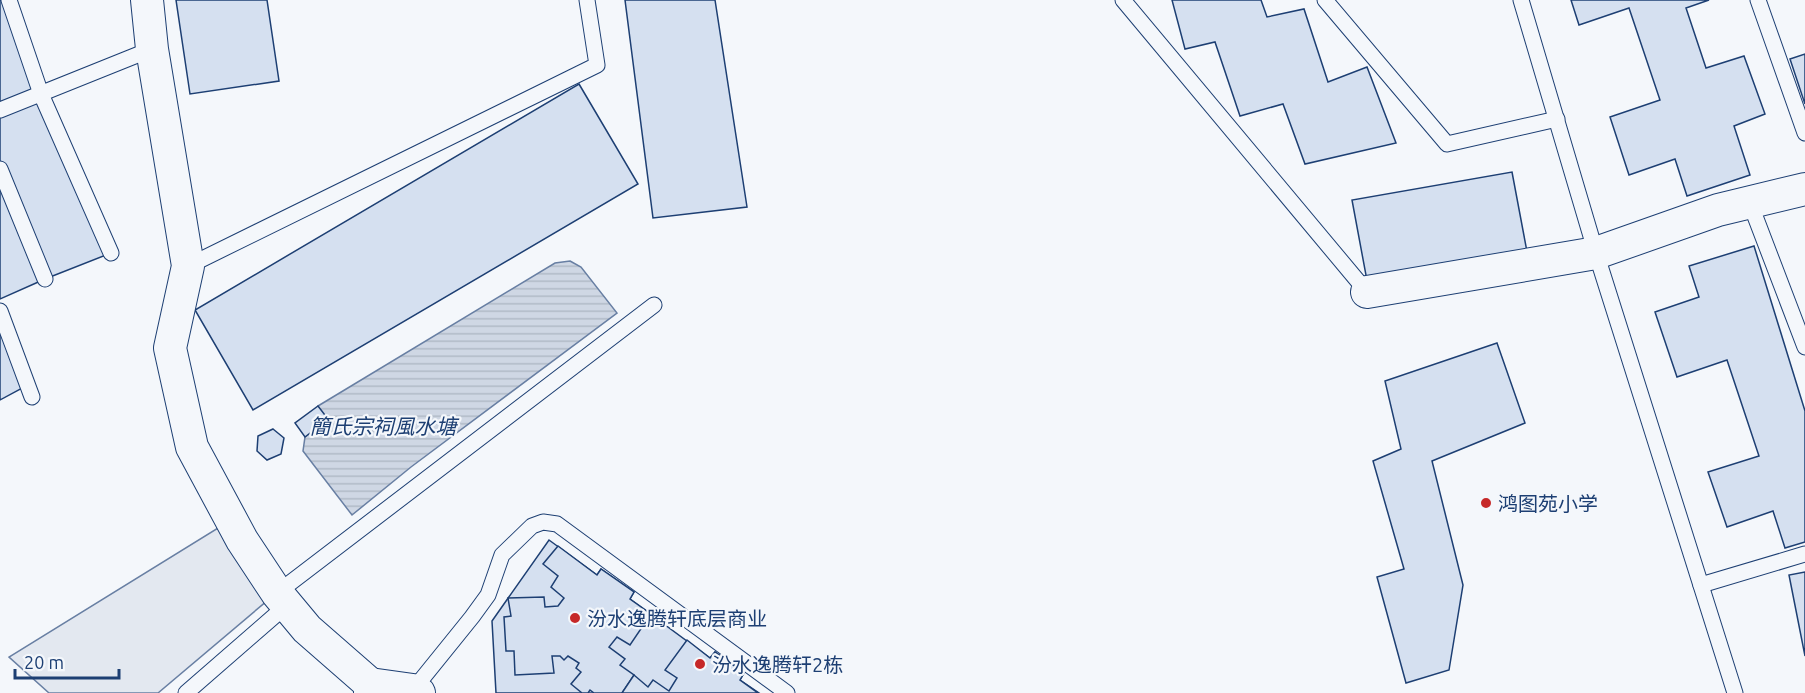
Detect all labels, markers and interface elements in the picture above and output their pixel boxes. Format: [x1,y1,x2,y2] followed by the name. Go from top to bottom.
[310,414,459,438] water label: 簡氏宗祠風水塘
[1498,492,1598,515] place label: 鸿图苑小学
[1479,496,1493,510] marker: 鸿图苑小学
[587,607,767,630] place label: 汾水逸腾轩底层商业
[568,611,582,625] marker: 汾水逸腾轩底层商业
[15,642,118,680] scale bar
[24,652,64,672] text: 20 m
[712,653,843,676] place label: 汾水逸腾轩2栋
[693,657,707,671] marker: 汾水逸腾轩2栋

